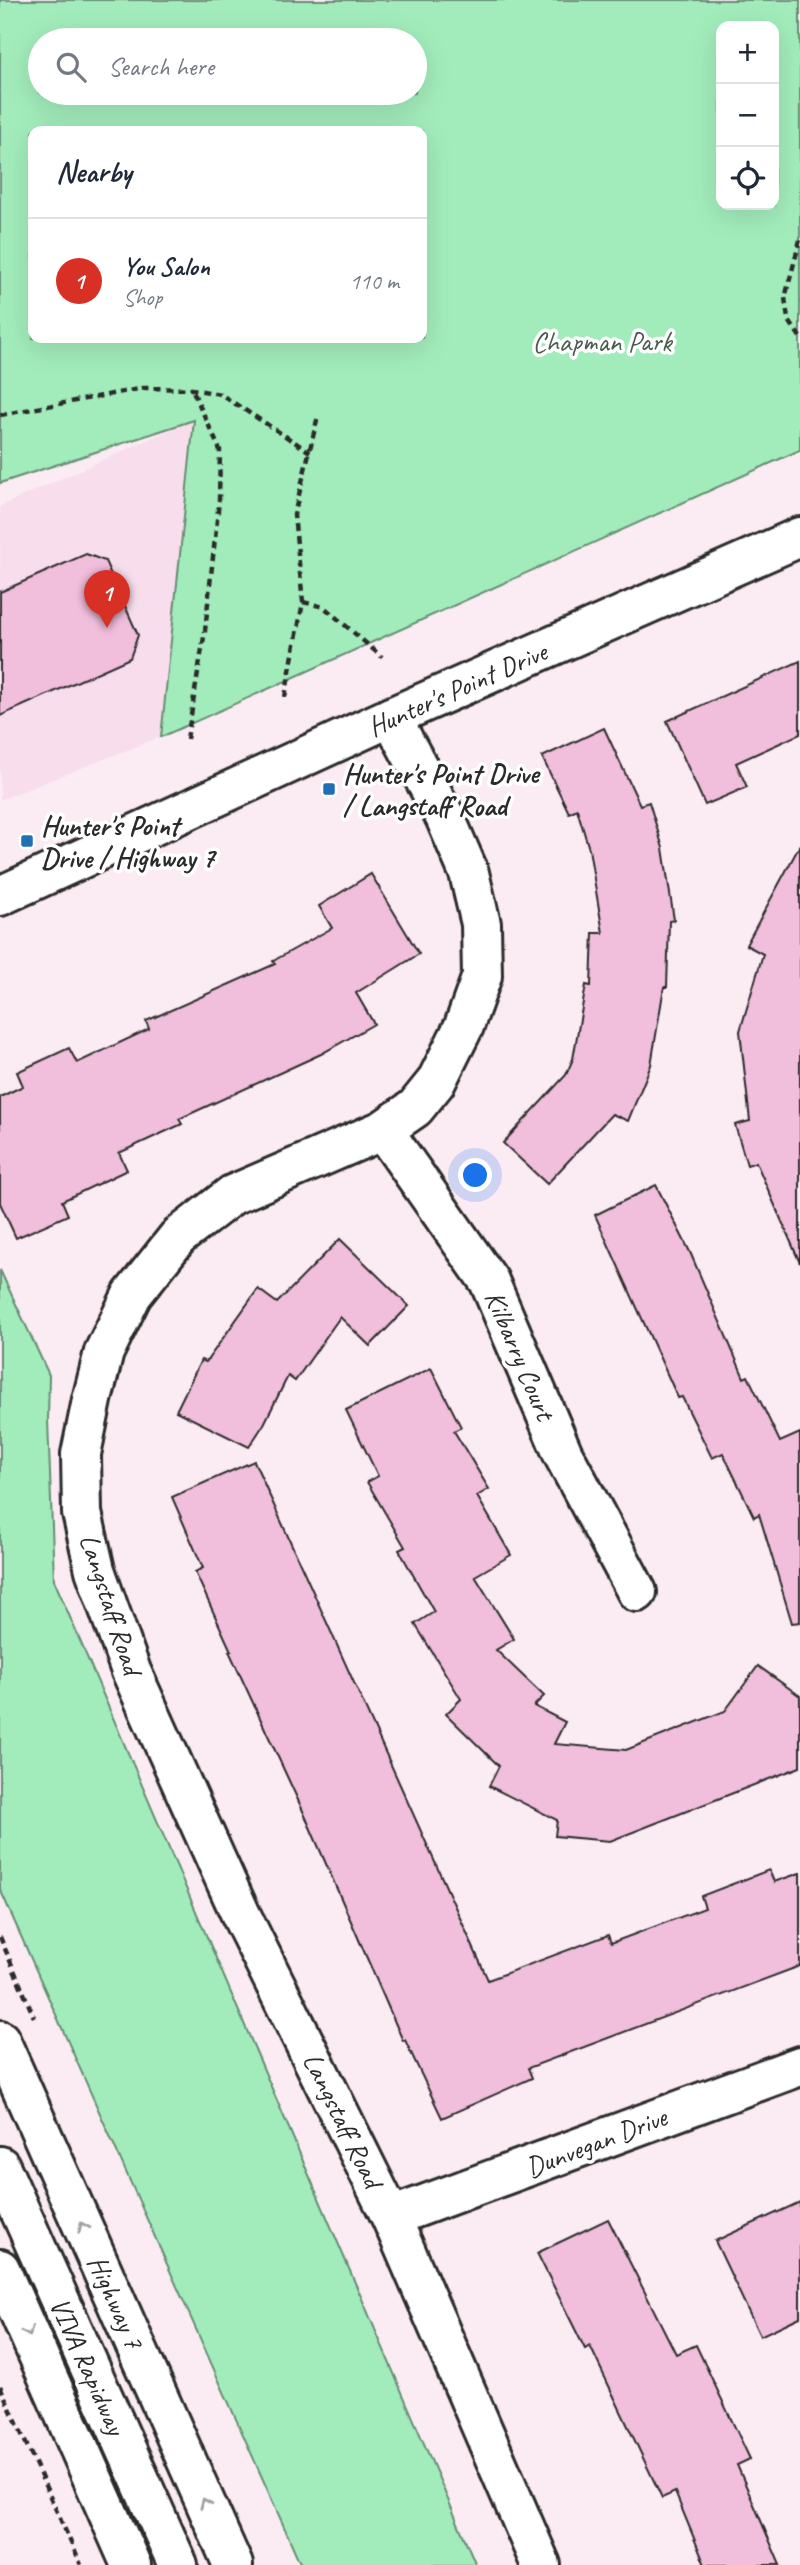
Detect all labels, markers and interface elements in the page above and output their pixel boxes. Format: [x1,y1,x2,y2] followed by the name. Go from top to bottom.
[716,21,779,210] map controls
[716,21,779,84] button: +
[28,28,427,105] search box
[52,48,90,86] icon: search
[108,50,214,83] text: Search here
[716,84,779,147] button: −
[716,147,779,210] button: locate
[56,153,132,191] text: Nearby
[123,250,210,283] text: You Salon
[74,267,84,296] text: 1
[350,267,399,296] text: 110 m
[123,283,162,312] text: Shop
[533,324,673,359] park label: Chapman Park
[84,570,130,628] pin: 1
[362,633,554,744] street label: Hunter's Point Drive
[343,756,541,823] place label: Hunter's Point Drive / Langstaff Road
[321,781,337,797] marker: Hunter's Point Drive / Langstaff Road
[41,808,217,875] place label: Hunter's Point Drive / Highway 7
[19,833,35,849] marker: Hunter's Point Drive / Highway 7
[458,1158,492,1192] your location
[477,1285,564,1427] street label: Kilbarry Court
[72,1529,151,1682] street label: Langstaff Road
[295,2047,392,2197] street label: Langstaff Road
[521,2098,673,2185] street label: Dunvegan Drive
[77,2222,91,2235] one-way arrow
[80,2250,153,2355] street label: Highway 7
[42,2292,135,2442] street label: VIVA Rapidway
[20,2324,34,2337] one-way arrow
[199,2497,213,2510] one-way arrow

